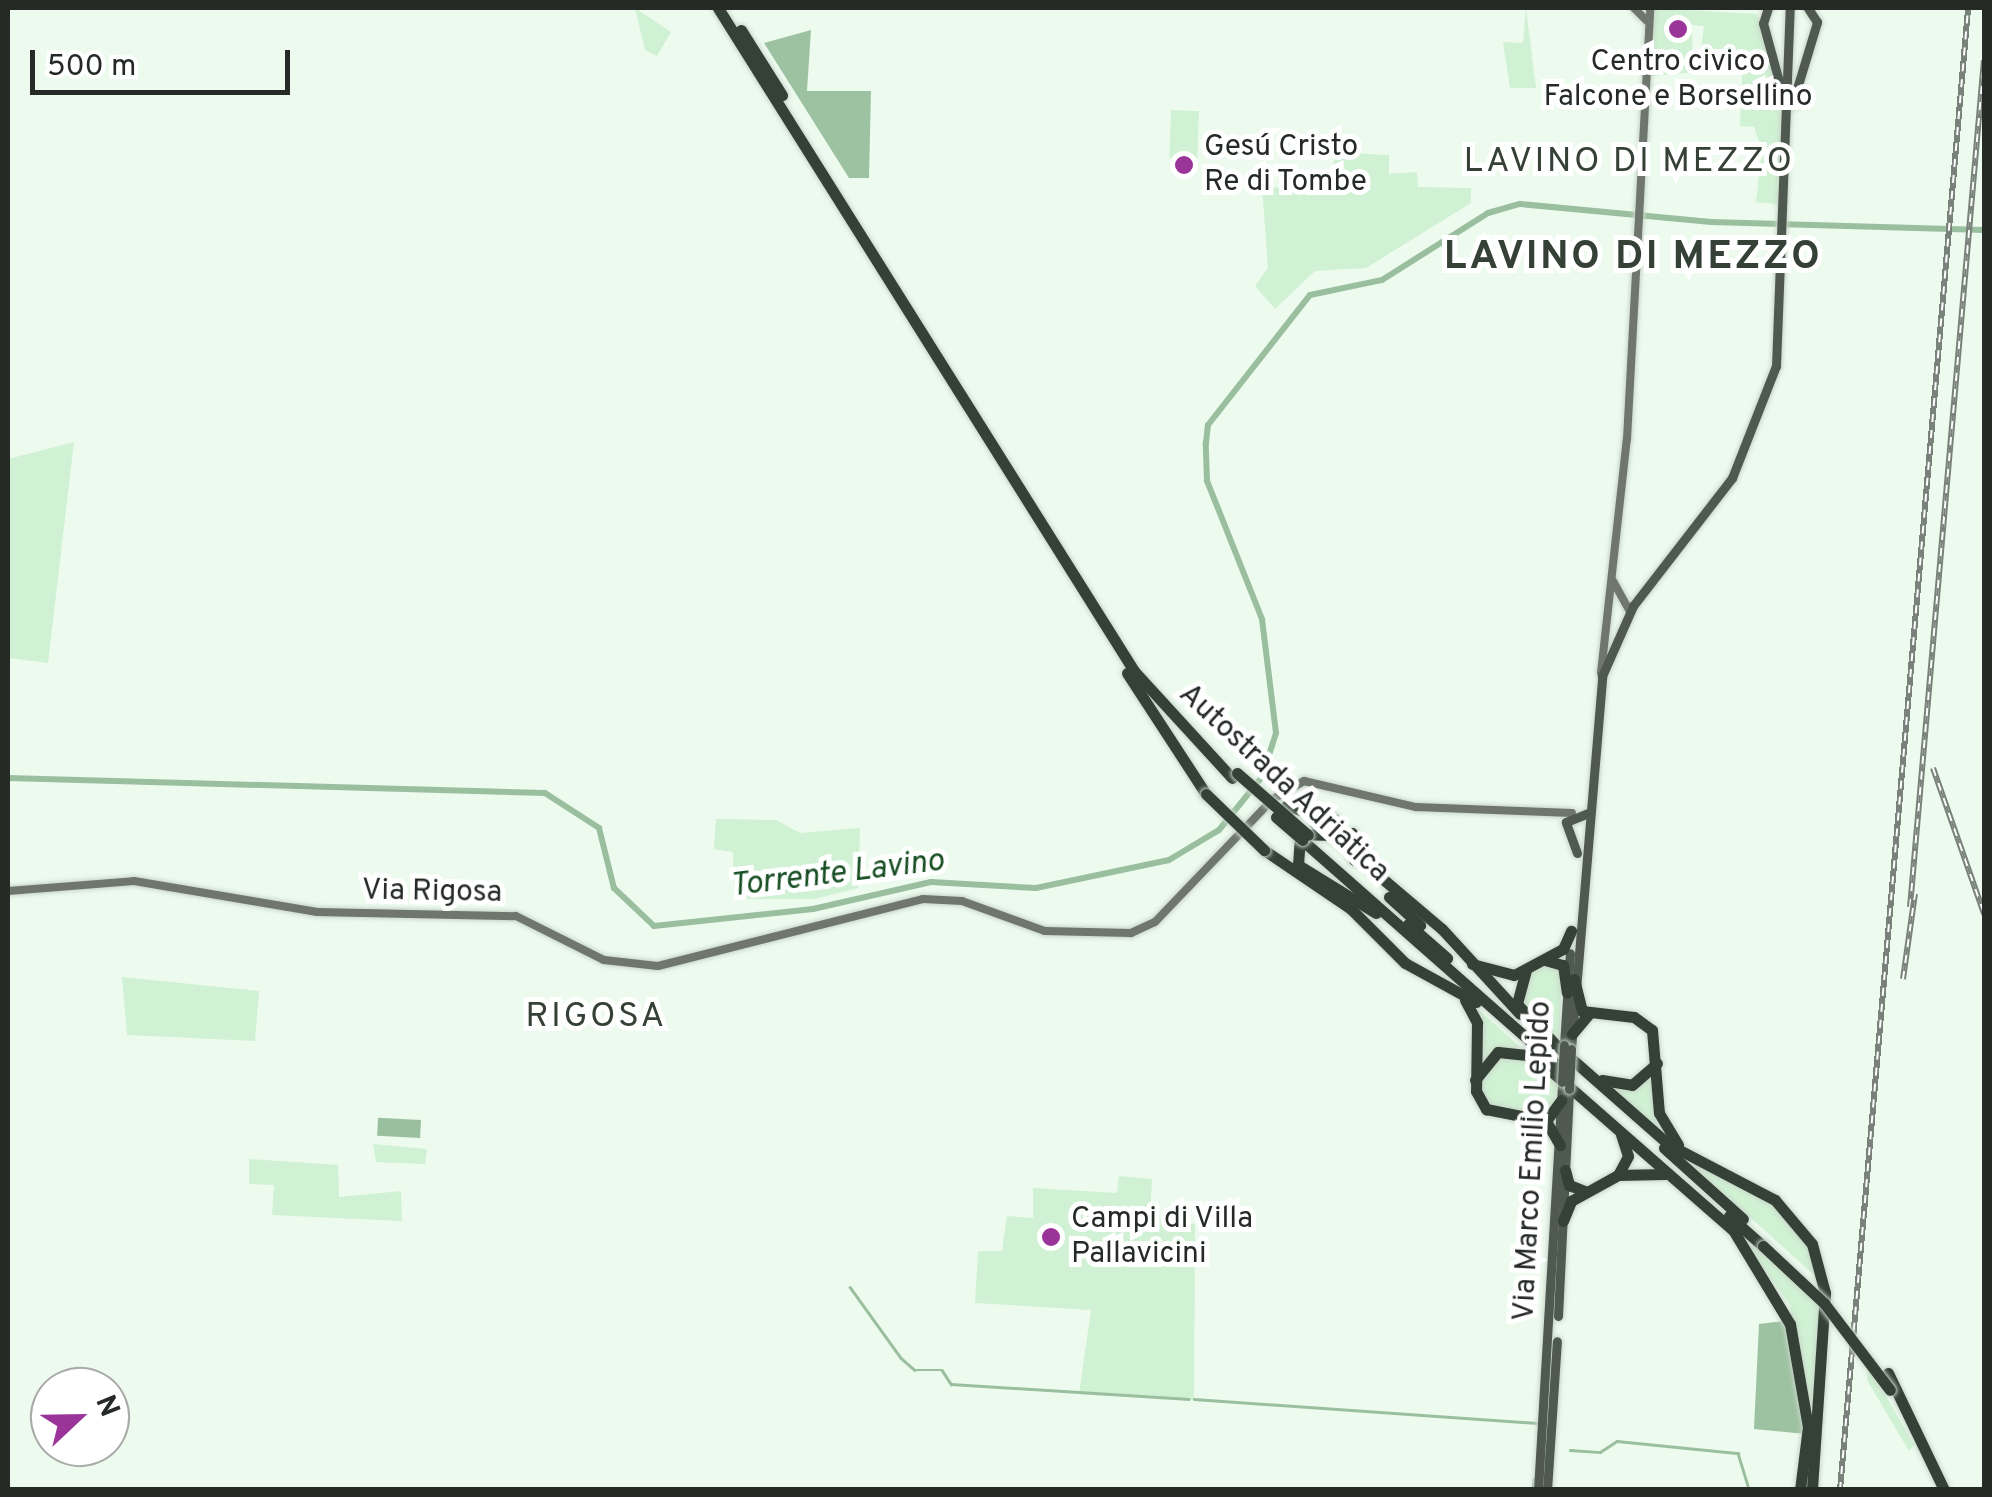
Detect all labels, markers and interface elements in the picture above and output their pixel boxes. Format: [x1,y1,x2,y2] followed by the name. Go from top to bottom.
[1667,18,1689,40] marker: Centro civico Falcone e Borsellino
[35,30,295,92] scale bar
[1544,45,1812,116] place label: Centro civico Falcone e Borsellino
[47,49,136,86] text: 500 m
[1204,130,1368,200] place label: Gesú Cristo Re di Tombe
[1463,141,1795,183] district label: LAVINO DI MEZZO
[1173,154,1195,176] marker: Gesú Cristo Re di Tombe
[1444,234,1822,282] district label: LAVINO DI MEZZO
[1170,677,1396,891] street label: Autostrada Adriatica
[728,843,946,907] water label: Torrente Lavino
[362,874,502,912] street label: Via Rigosa
[525,996,667,1038] district label: RIGOSA
[1508,1000,1560,1322] street label: Via Marco Emilio Lepido
[1071,1202,1254,1272] place label: Campi di Villa Pallavicini
[1040,1226,1062,1248] marker: Campi di Villa Pallavicini
[30,1367,130,1467] north arrow
[86,1390,126,1423] text: N

